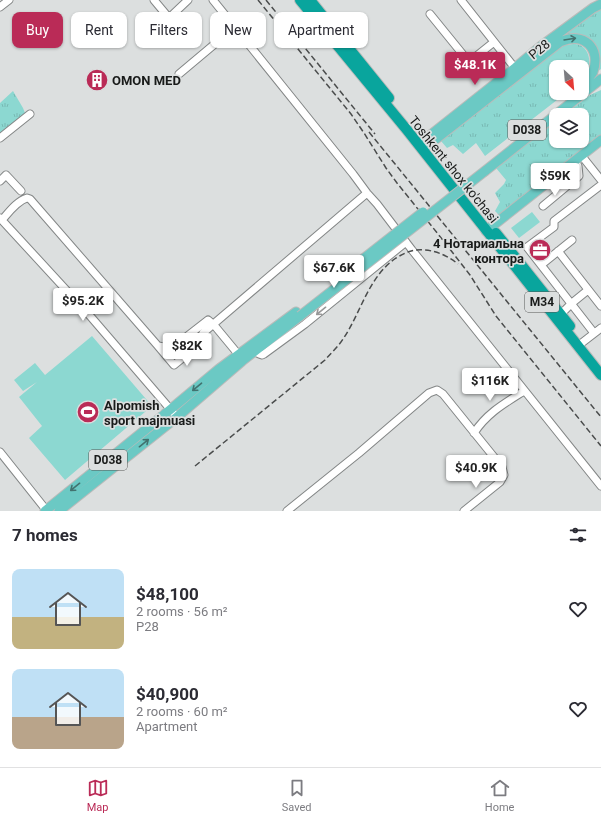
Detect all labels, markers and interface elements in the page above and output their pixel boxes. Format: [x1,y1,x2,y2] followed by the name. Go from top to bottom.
[12,12,63,48] chip: Buy
[71,12,127,48] chip: Rent
[135,12,202,48] chip: Filters
[210,12,266,48] chip: New
[274,12,368,48] chip: Apartment
[563,35,576,43] one-way arrow
[526,36,553,62] street label: Р28
[442,52,508,86] pin: $48.1K
[454,57,496,72] text: $48.1K
[549,60,589,100] north arrow
[549,60,589,148] map controls
[84,67,110,93] building icon: OMON MED
[112,73,181,88] place label: OMON MED
[549,108,589,148] button: layers
[406,113,501,226] street label: Toshkent shox ko'chasi
[508,120,546,140] road number: D038
[531,163,579,197] pin: $59K
[540,168,570,183] text: $59K
[433,236,524,266] place label: 4 Нотариальна контора
[527,237,553,263] office icon: 4 Нотариальна контора
[301,255,367,289] pin: $67.6K
[313,260,355,275] text: $67.6K
[50,288,116,322] pin: $95.2K
[525,292,559,312] road number: M34
[62,293,104,308] text: $95.2K
[316,306,327,315] one-way arrow
[163,333,211,367] pin: $82K
[172,338,202,353] text: $82K
[462,368,518,402] pin: $116K
[471,373,509,388] text: $116K
[191,383,202,392] one-way arrow
[104,398,195,428] place label: Alpomish sport majmuasi
[75,399,101,425] sports icon: Alpomish sport majmuasi
[138,438,149,447] one-way arrow
[89,450,127,470] road number: D038
[443,455,509,489] pin: $40.9K
[455,460,497,475] text: $40.9K
[70,483,81,491] one-way arrow
[567,524,589,546] icon: filters
[12,525,78,545] text: 7 homes
[136,584,199,604] text: $48,100
[44,585,92,633] icon: home
[567,598,589,620] icon: heart
[136,604,228,619] text: 2 rooms · 56 m²
[136,619,159,634] text: Р28
[136,684,199,704] text: $40,900
[44,685,92,733] icon: home
[567,698,589,720] icon: heart
[136,704,228,719] text: 2 rooms · 60 m²
[136,719,198,734] text: Apartment
[87,777,109,814] tab: Map
[282,777,312,814] tab: Saved
[485,777,514,814] tab: Home

